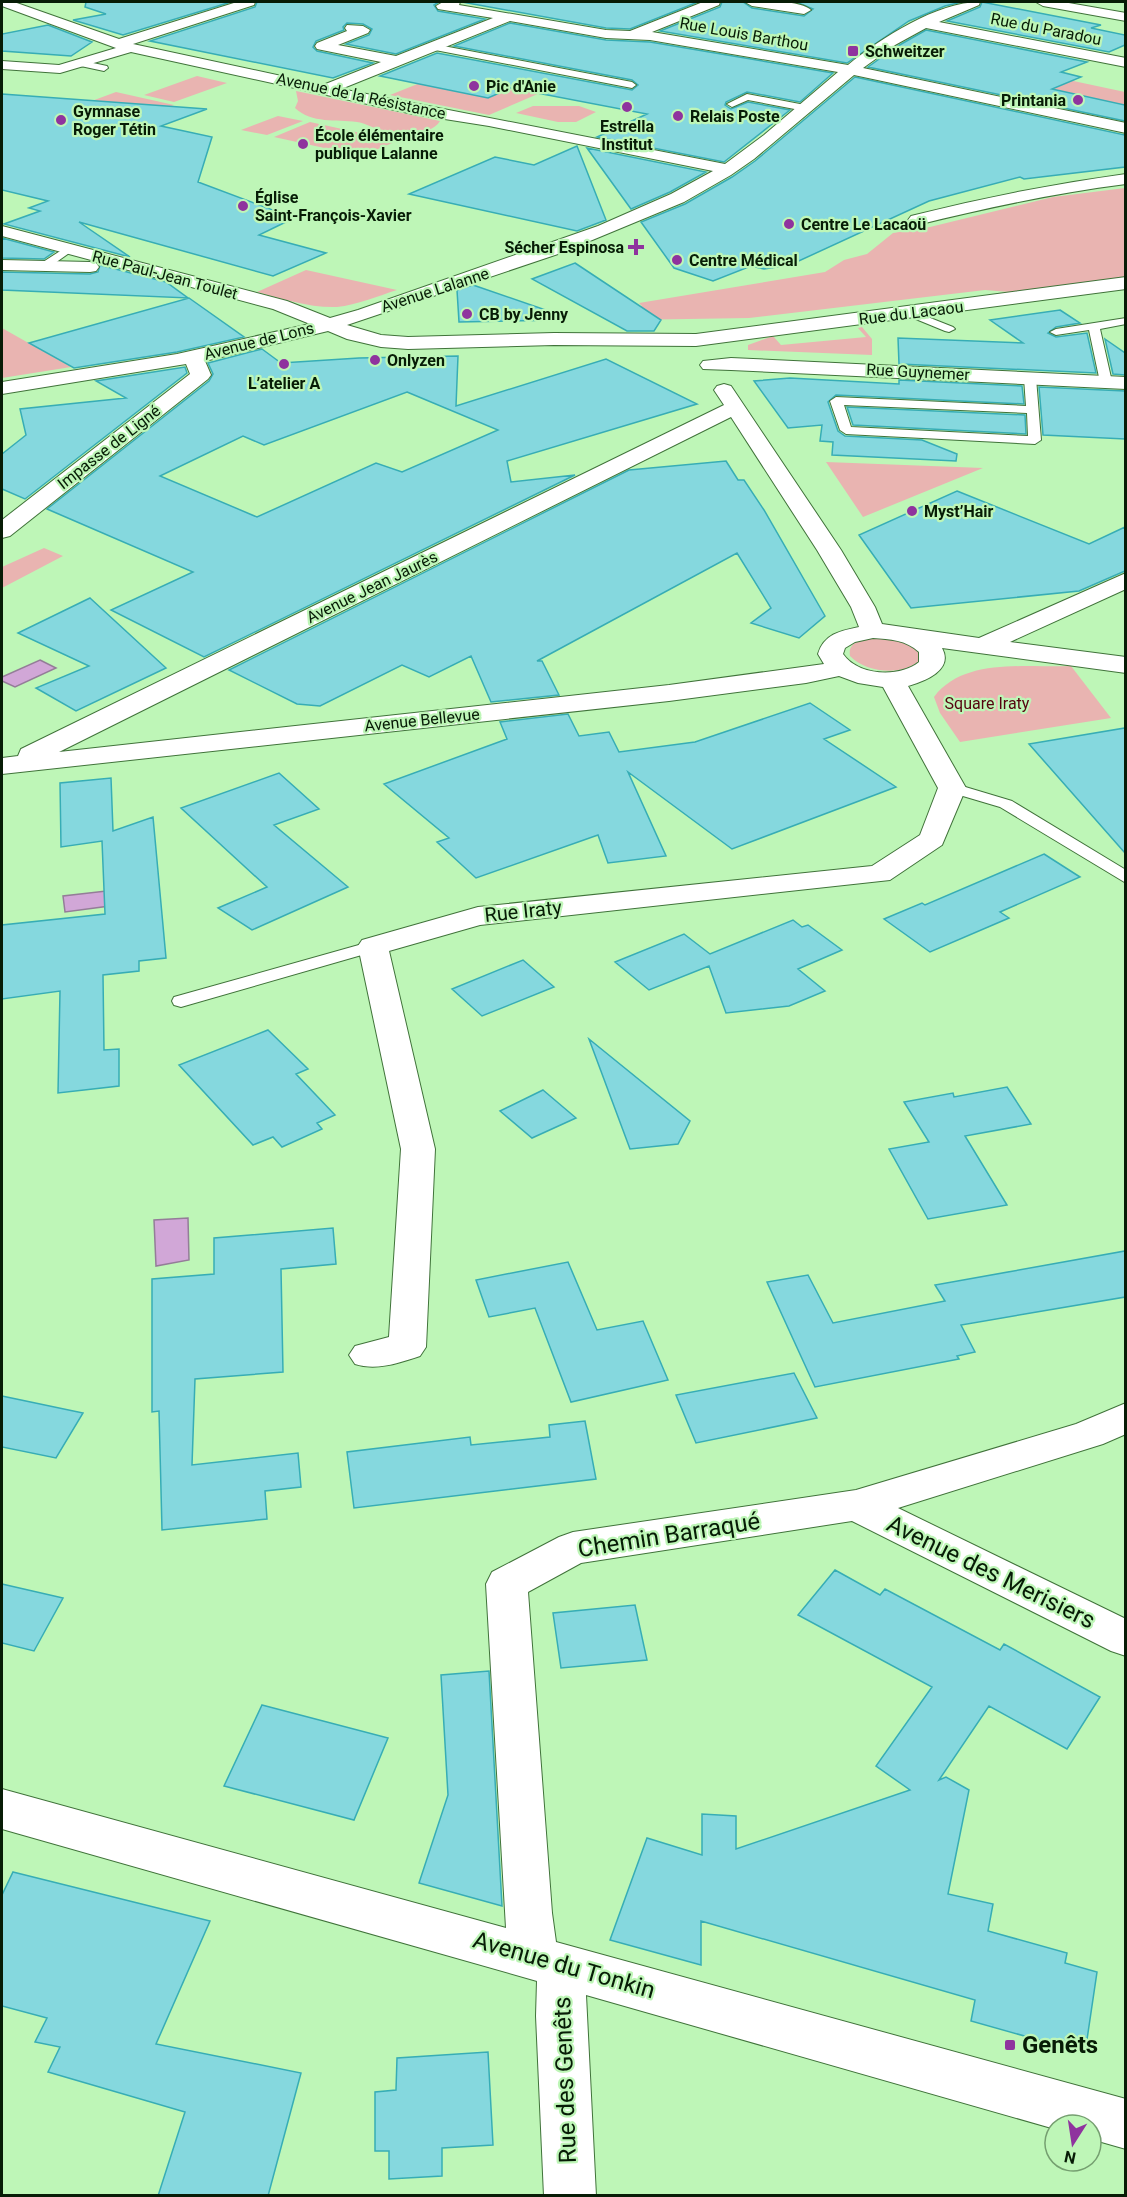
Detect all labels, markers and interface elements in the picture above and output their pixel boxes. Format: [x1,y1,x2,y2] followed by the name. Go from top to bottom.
[989,9,1103,49] street label: Rue du Paradou
[678,13,810,55] street label: Rue Louis Barthou
[865,42,945,61] place label: Schweitzer
[846,44,860,58] marker: Schweitzer
[275,69,447,123] street label: Avenue de la Résistance
[486,77,556,96] place label: Pic d'Anie
[467,79,481,93] marker: Pic d'Anie
[1001,91,1066,110] place label: Printania
[1071,93,1085,107] marker: Printania
[620,100,634,114] marker: Estrella Institut
[73,102,156,139] place label: Gymnase Roger Tétin
[690,107,780,126] place label: Relais Poste
[671,109,685,123] marker: Relais Poste
[54,113,68,127] marker: Gymnase Roger Tétin
[600,117,654,154] place label: Estrella Institut
[315,126,444,163] place label: École élémentaire publique Lalanne
[296,137,310,151] marker: École élémentaire publique Lalanne
[255,188,412,225] place label: Église Saint-François-Xavier
[236,199,250,213] marker: Église Saint-François-Xavier
[801,215,926,234] place label: Centre Le Lacaoü
[782,217,796,231] marker: Centre Le Lacaoü
[505,238,624,257] place label: Sécher Espinosa
[629,240,643,254] marker: Sécher Espinosa
[90,246,240,304] street label: Rue Paul-Jean Toulet
[689,251,798,270] place label: Centre Médical
[670,253,684,267] marker: Centre Médical
[379,264,491,316] street label: Avenue Lalanne
[858,297,964,329] street label: Rue du Lacaou
[479,305,569,324] place label: CB by Jenny
[460,307,474,321] marker: CB by Jenny
[202,318,316,364] street label: Avenue de Lons
[387,351,445,370] place label: Onlyzen
[368,353,382,367] marker: Onlyzen
[277,357,291,371] marker: L’atelier A
[866,360,971,384] street label: Rue Guynemer
[248,374,320,393] place label: L’atelier A
[54,401,164,493] street label: Impasse de Ligné
[924,502,994,521] place label: Myst’Hair
[905,504,919,518] marker: Myst’Hair
[303,547,441,627] street label: Avenue Jean Jaurès
[945,694,1030,713] park label: Square Iraty
[363,704,481,736] street label: Avenue Bellevue
[483,895,563,927] street label: Rue Iraty
[576,1507,762,1563] street label: Chemin Barraqué
[882,1509,1100,1635] street label: Avenue des Merisiers
[470,1926,658,2004] street label: Avenue du Tonkin
[548,1996,582,2164] street label: Rue des Genêts
[1022,2031,1098,2059] place label: Genêts
[1003,2038,1017,2052] marker: Genêts
[1043,2113,1103,2173] north arrow
[1062,2147,1077,2168] text: N

